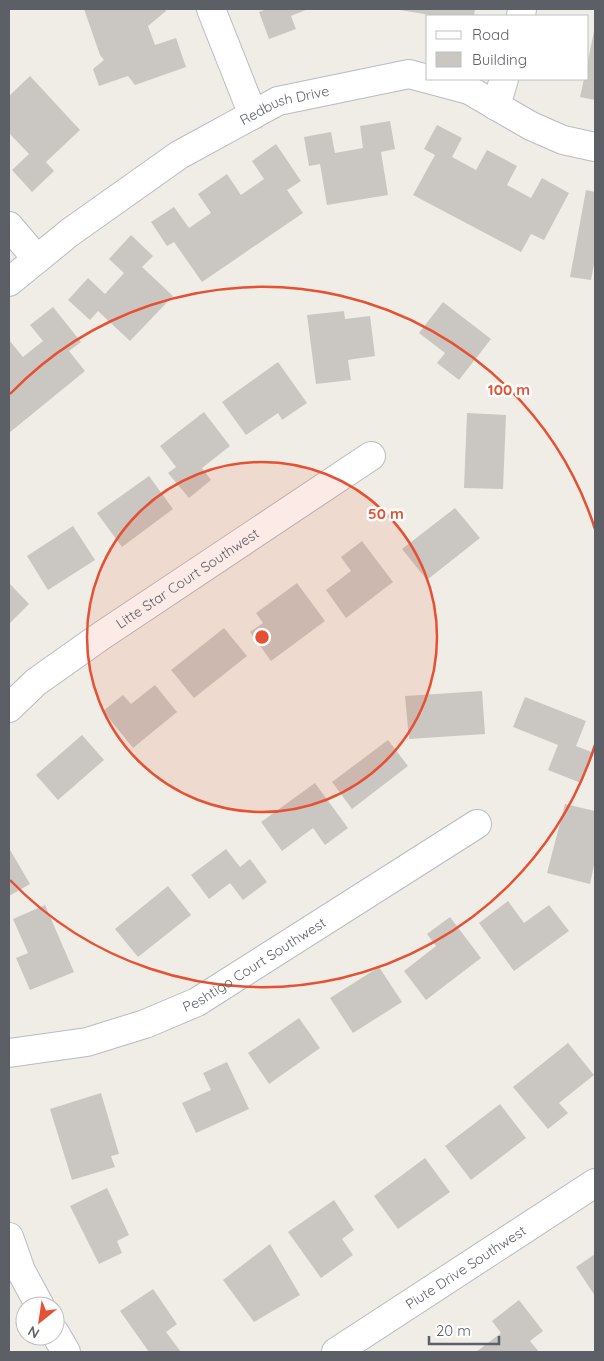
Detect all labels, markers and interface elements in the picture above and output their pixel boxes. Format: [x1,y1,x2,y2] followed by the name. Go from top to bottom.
[426,15,589,80] legend
[472,25,509,44] text: Road
[472,50,527,69] text: Building
[237,82,331,129] street label: Redbush Drive
[488,380,530,399] text: 100 m
[368,504,404,523] text: 50 m
[112,524,263,633] street label: Litte Star Court Southwest
[253,628,271,646] centre of rings
[180,913,329,1016] street label: Peshtigo Court Southwest
[402,1221,530,1313] street label: Piute Drive Southwest
[15,1296,65,1346] north arrow
[429,1314,499,1346] scale bar
[436,1321,471,1340] text: 20 m
[25,1322,42,1343] text: N

